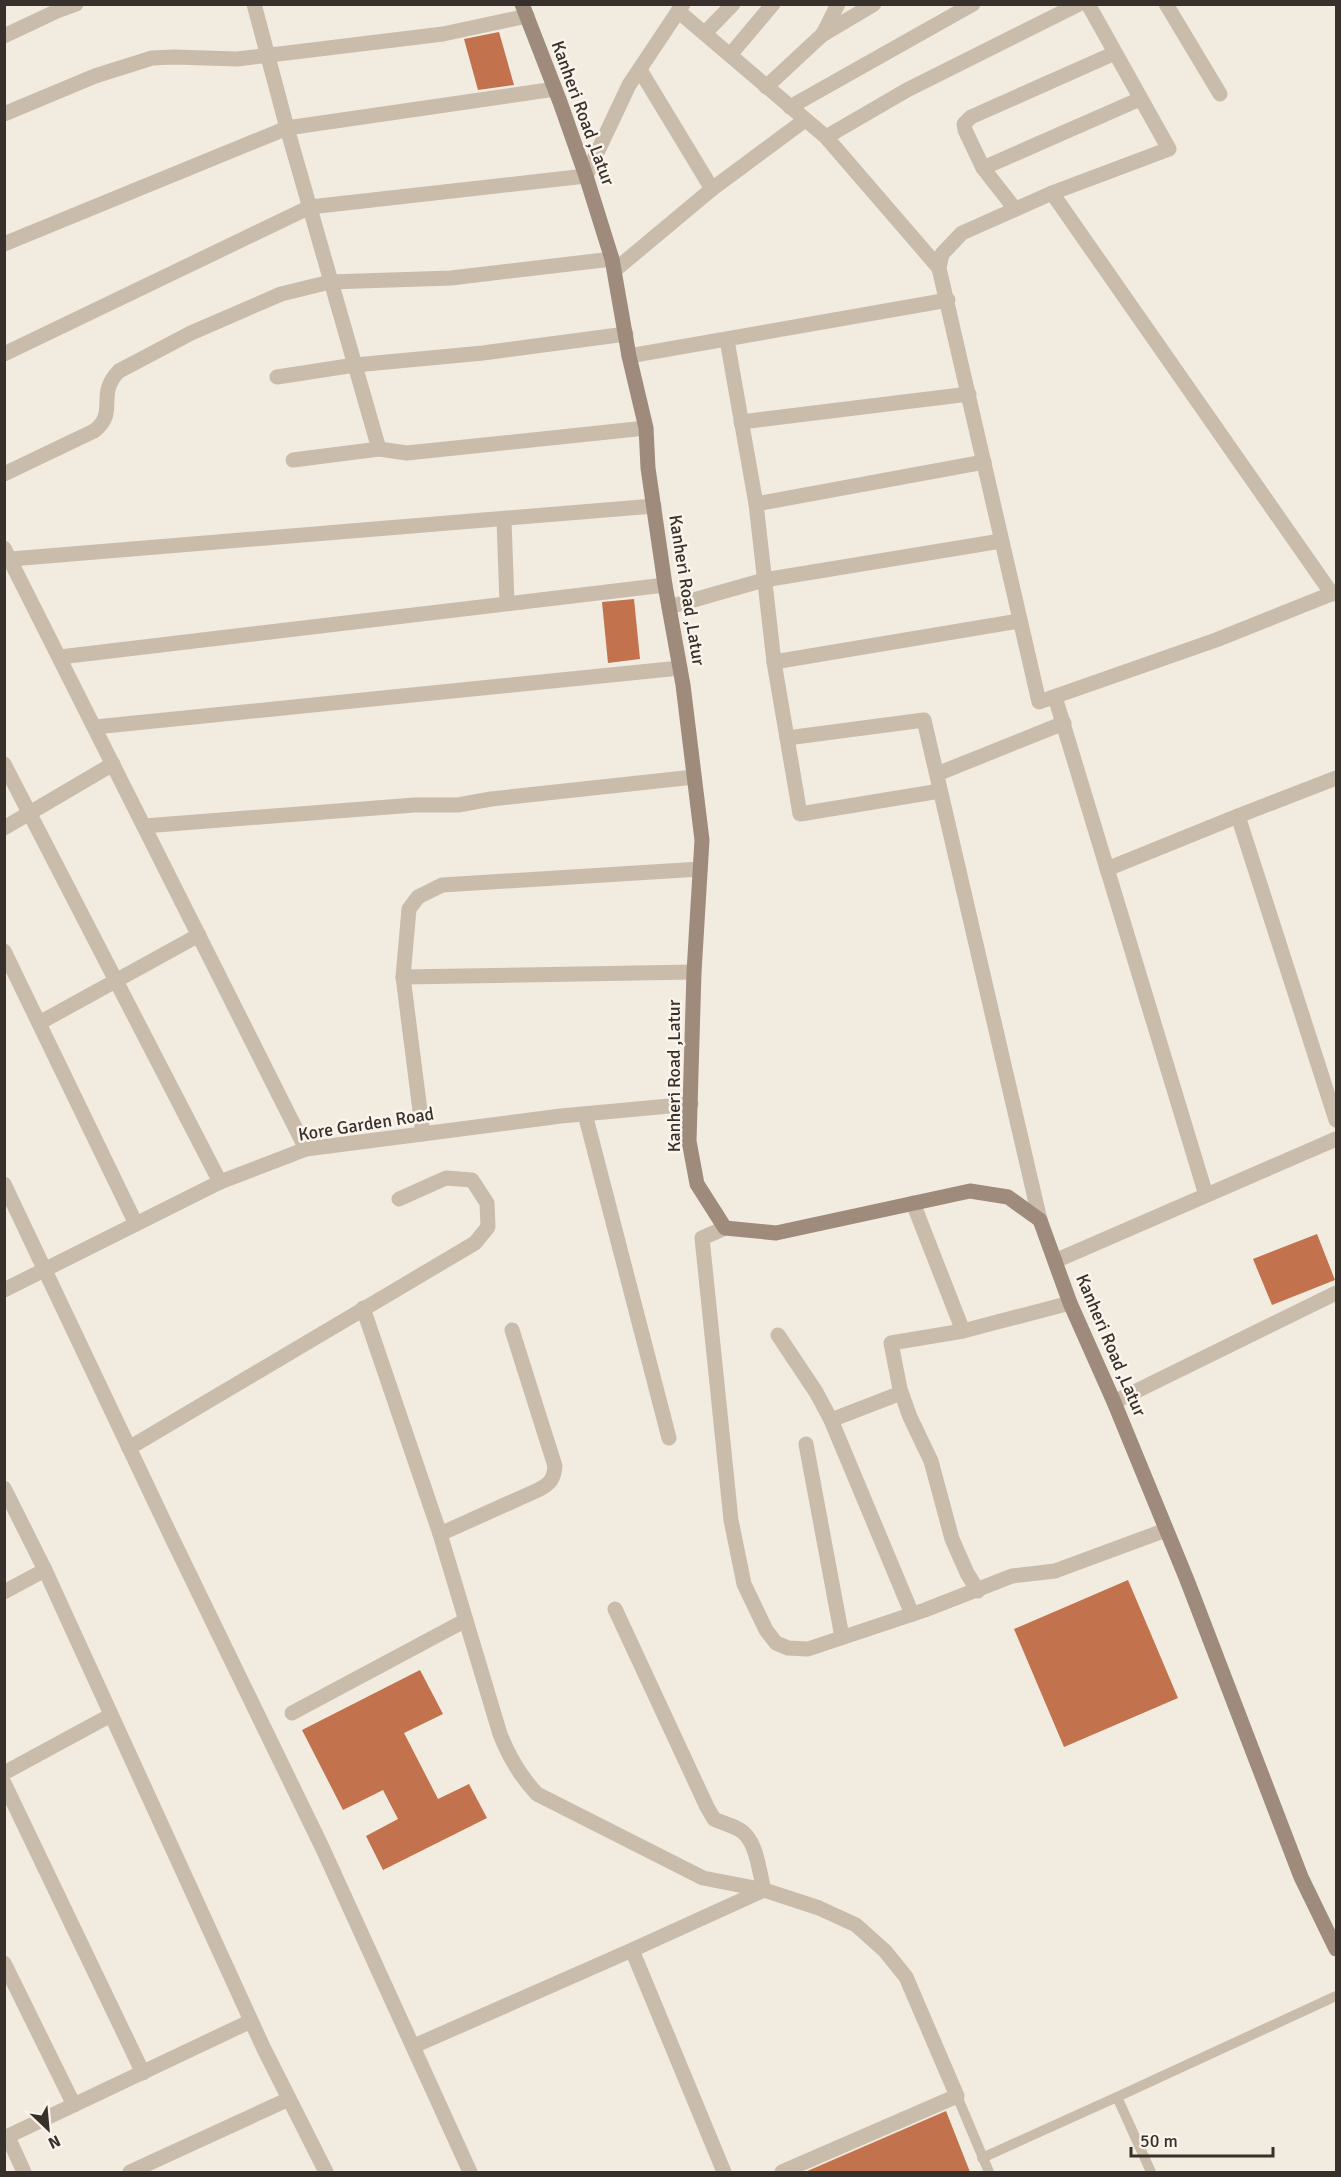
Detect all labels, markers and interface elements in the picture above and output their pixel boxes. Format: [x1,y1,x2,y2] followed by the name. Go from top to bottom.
[547,38,620,189] street label: Kanheri Road ,Latur
[664,513,710,667] street label: Kanheri Road ,Latur
[663,999,685,1152] street label: Kanheri Road ,Latur
[297,1102,435,1146] street label: Kore Garden Road
[1071,1271,1151,1420] street label: Kanheri Road ,Latur
[18,2099,78,2159] north arrow
[1131,2120,1274,2158] scale bar
[45,2130,64,2153] text: N
[1140,2130,1178,2152] text: 50 m

